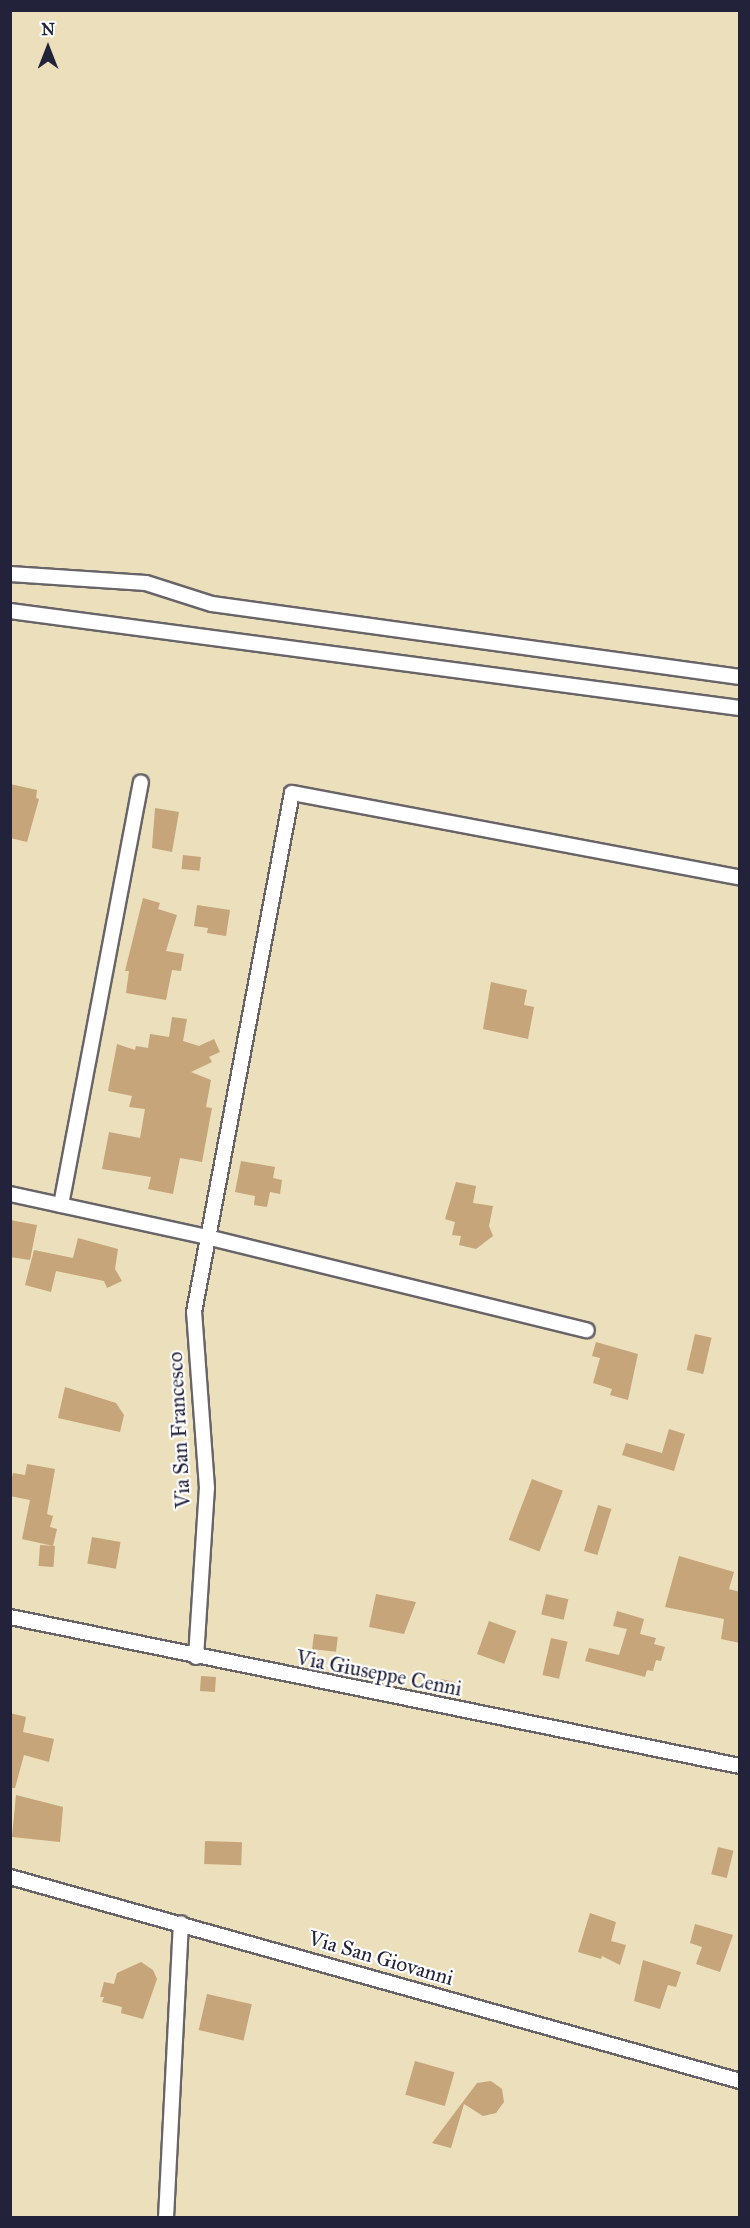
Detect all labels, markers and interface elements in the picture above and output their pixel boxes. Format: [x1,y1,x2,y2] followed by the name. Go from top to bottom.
[18,18,78,78] north arrow
[41,20,55,39] text: N
[162,1351,196,1509] street label: Via San Francesco
[294,1645,464,1701] street label: Via Giuseppe Cenni
[306,1925,456,1991] street label: Via San Giovanni

